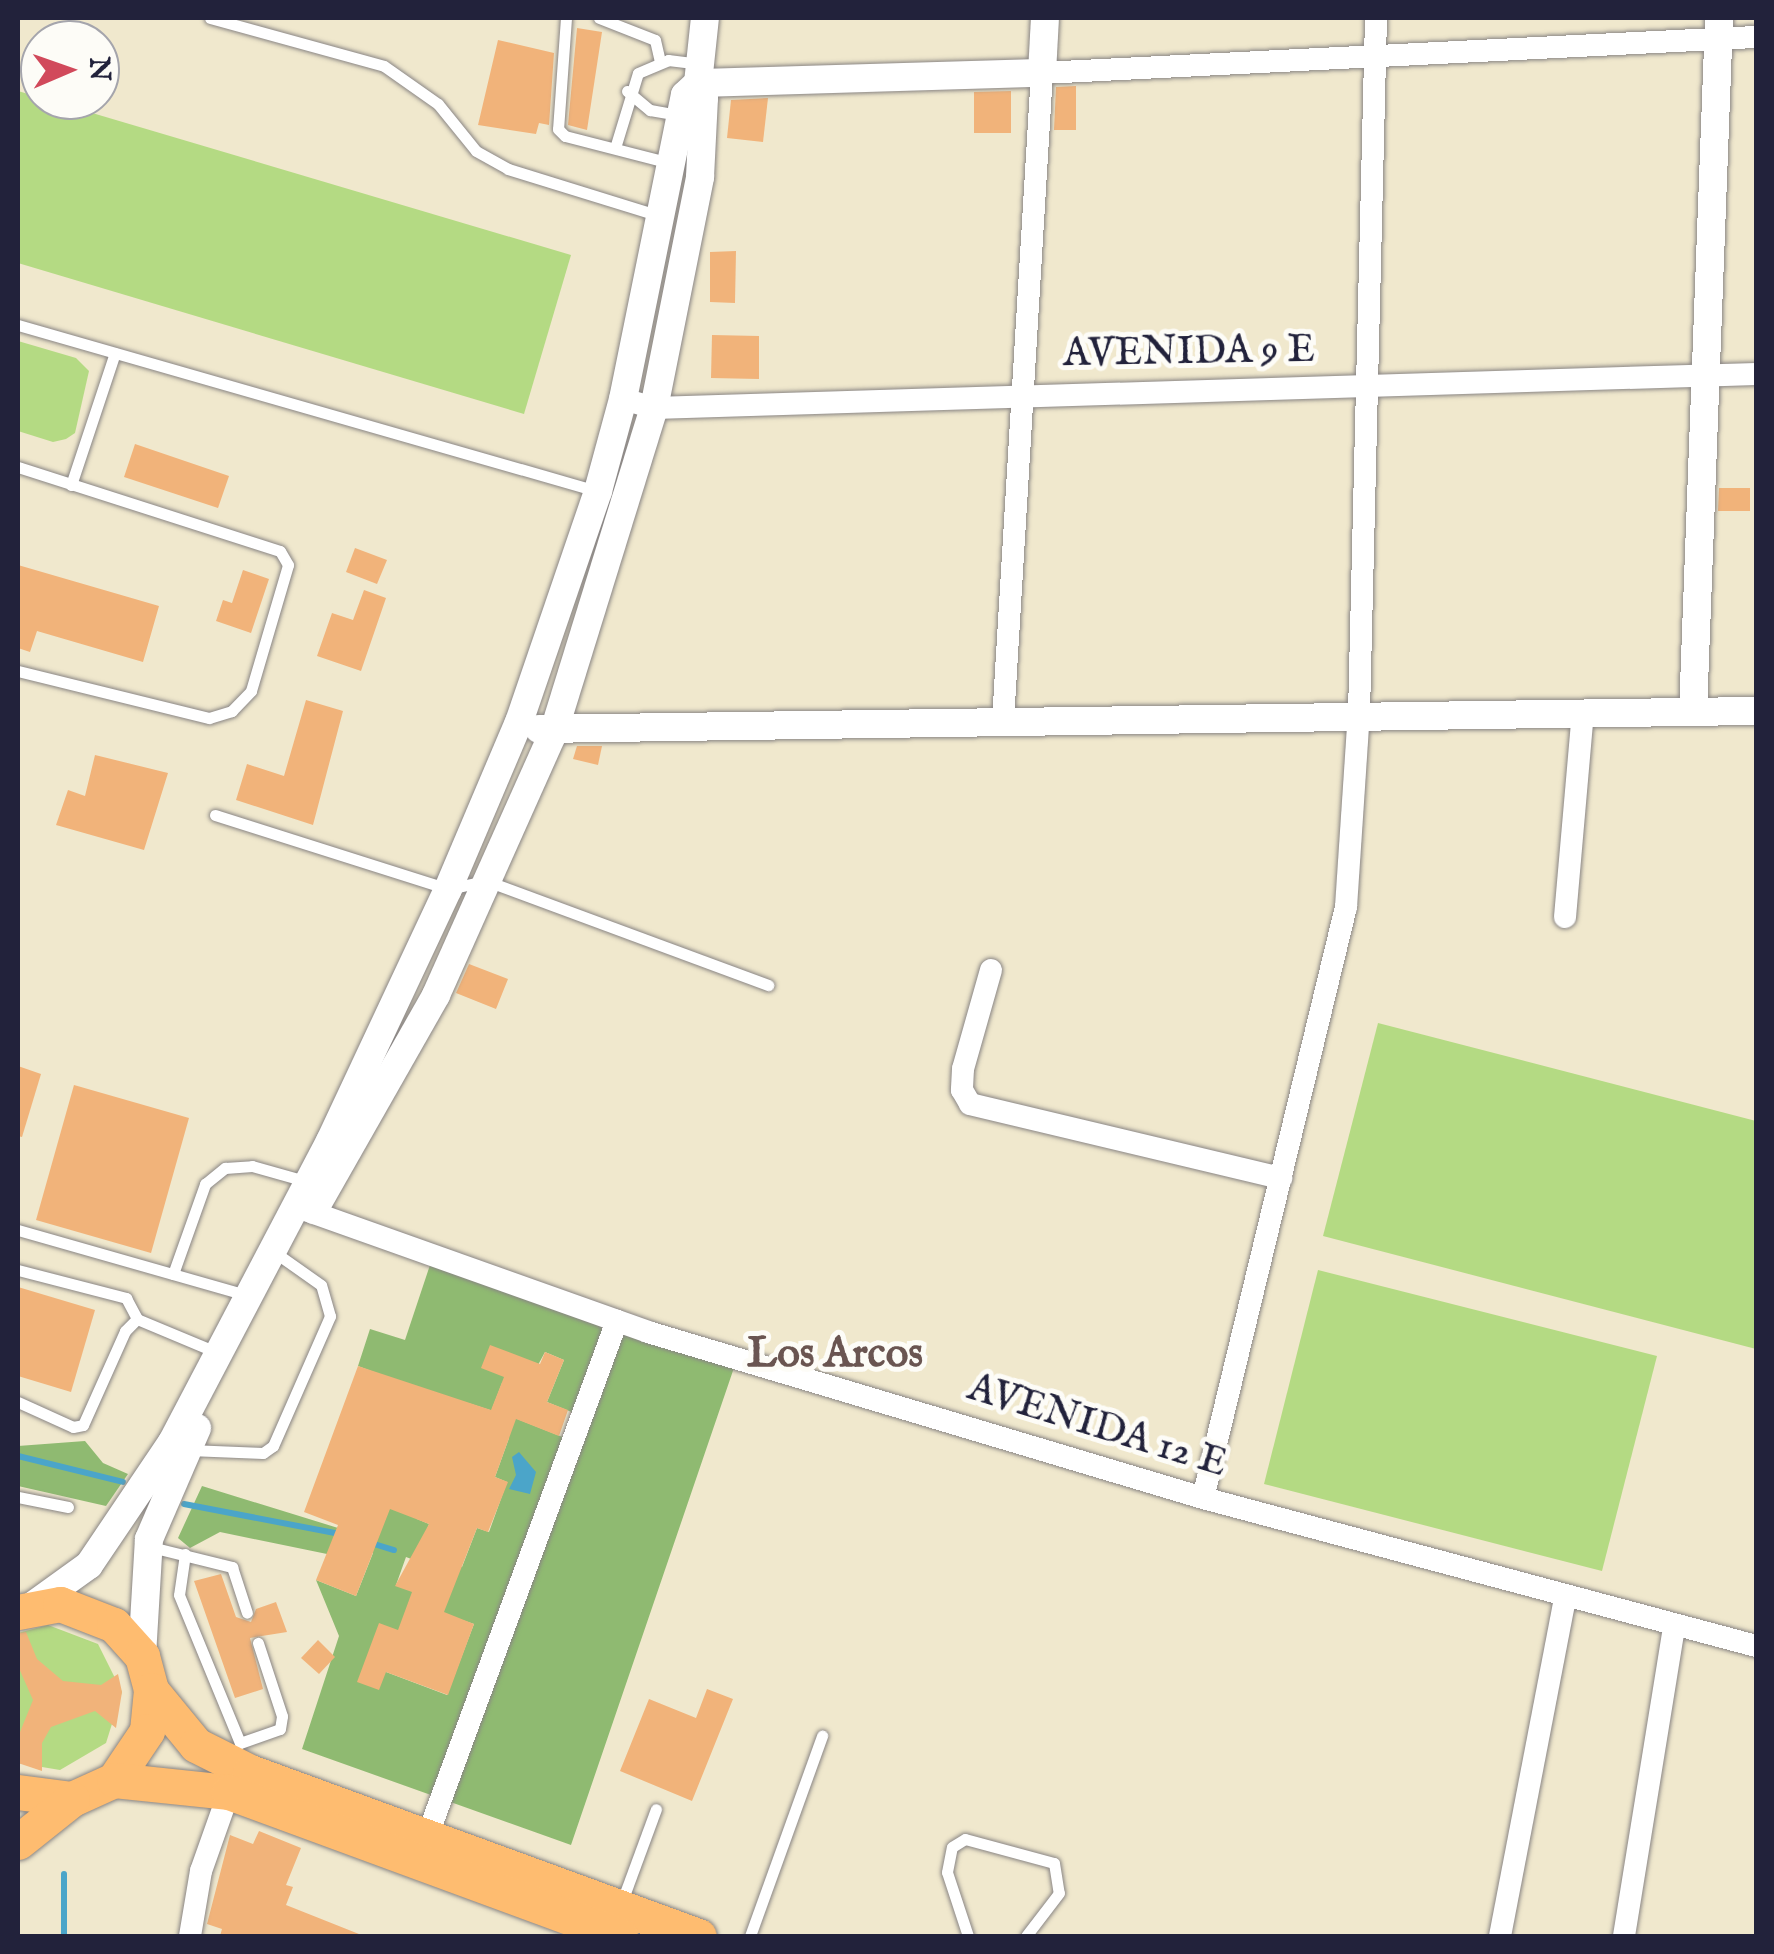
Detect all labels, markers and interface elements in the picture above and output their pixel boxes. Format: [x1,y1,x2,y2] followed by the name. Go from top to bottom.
[20,20,120,120] north arrow
[81,56,116,82] text: N
[1063,327,1315,379] street label: AVENIDA 9 E
[747,1330,923,1380] district label: Los Arcos
[962,1365,1232,1489] street label: AVENIDA 12 E

